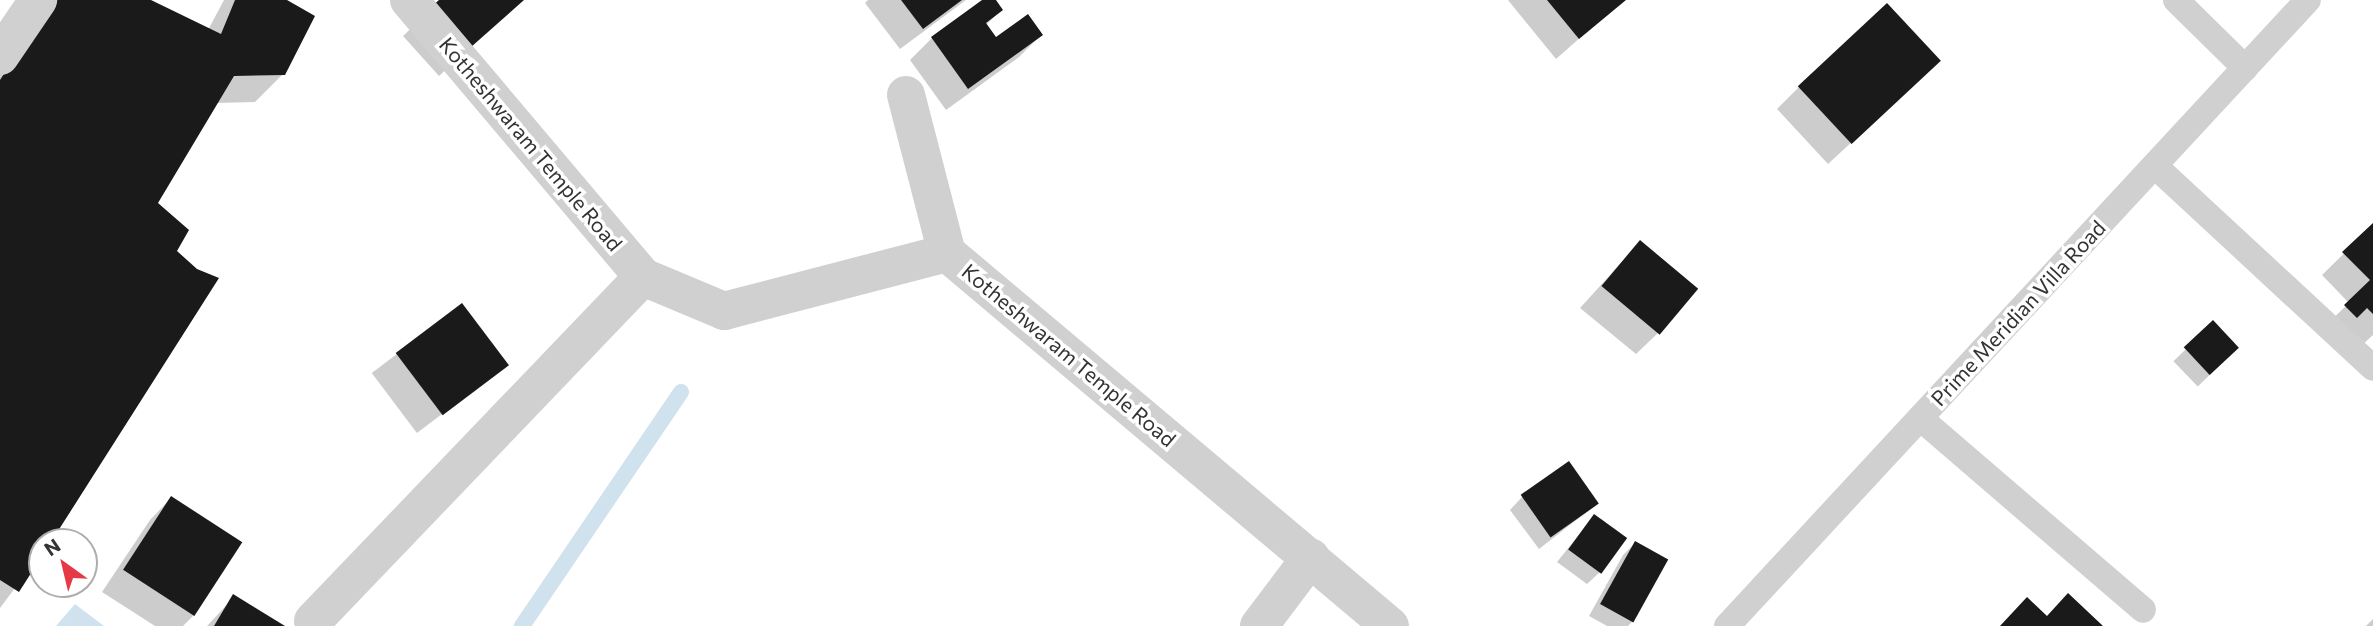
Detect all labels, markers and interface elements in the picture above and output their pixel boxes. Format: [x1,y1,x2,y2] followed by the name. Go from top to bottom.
[434,32,628,256] street label: Kotheshwaram Temple Road
[1925,215,2111,411] street label: Prime Meridian Villa Road
[957,258,1181,452] street label: Kotheshwaram Temple Road
[28,528,98,598] north arrow
[40,533,64,560] text: N

